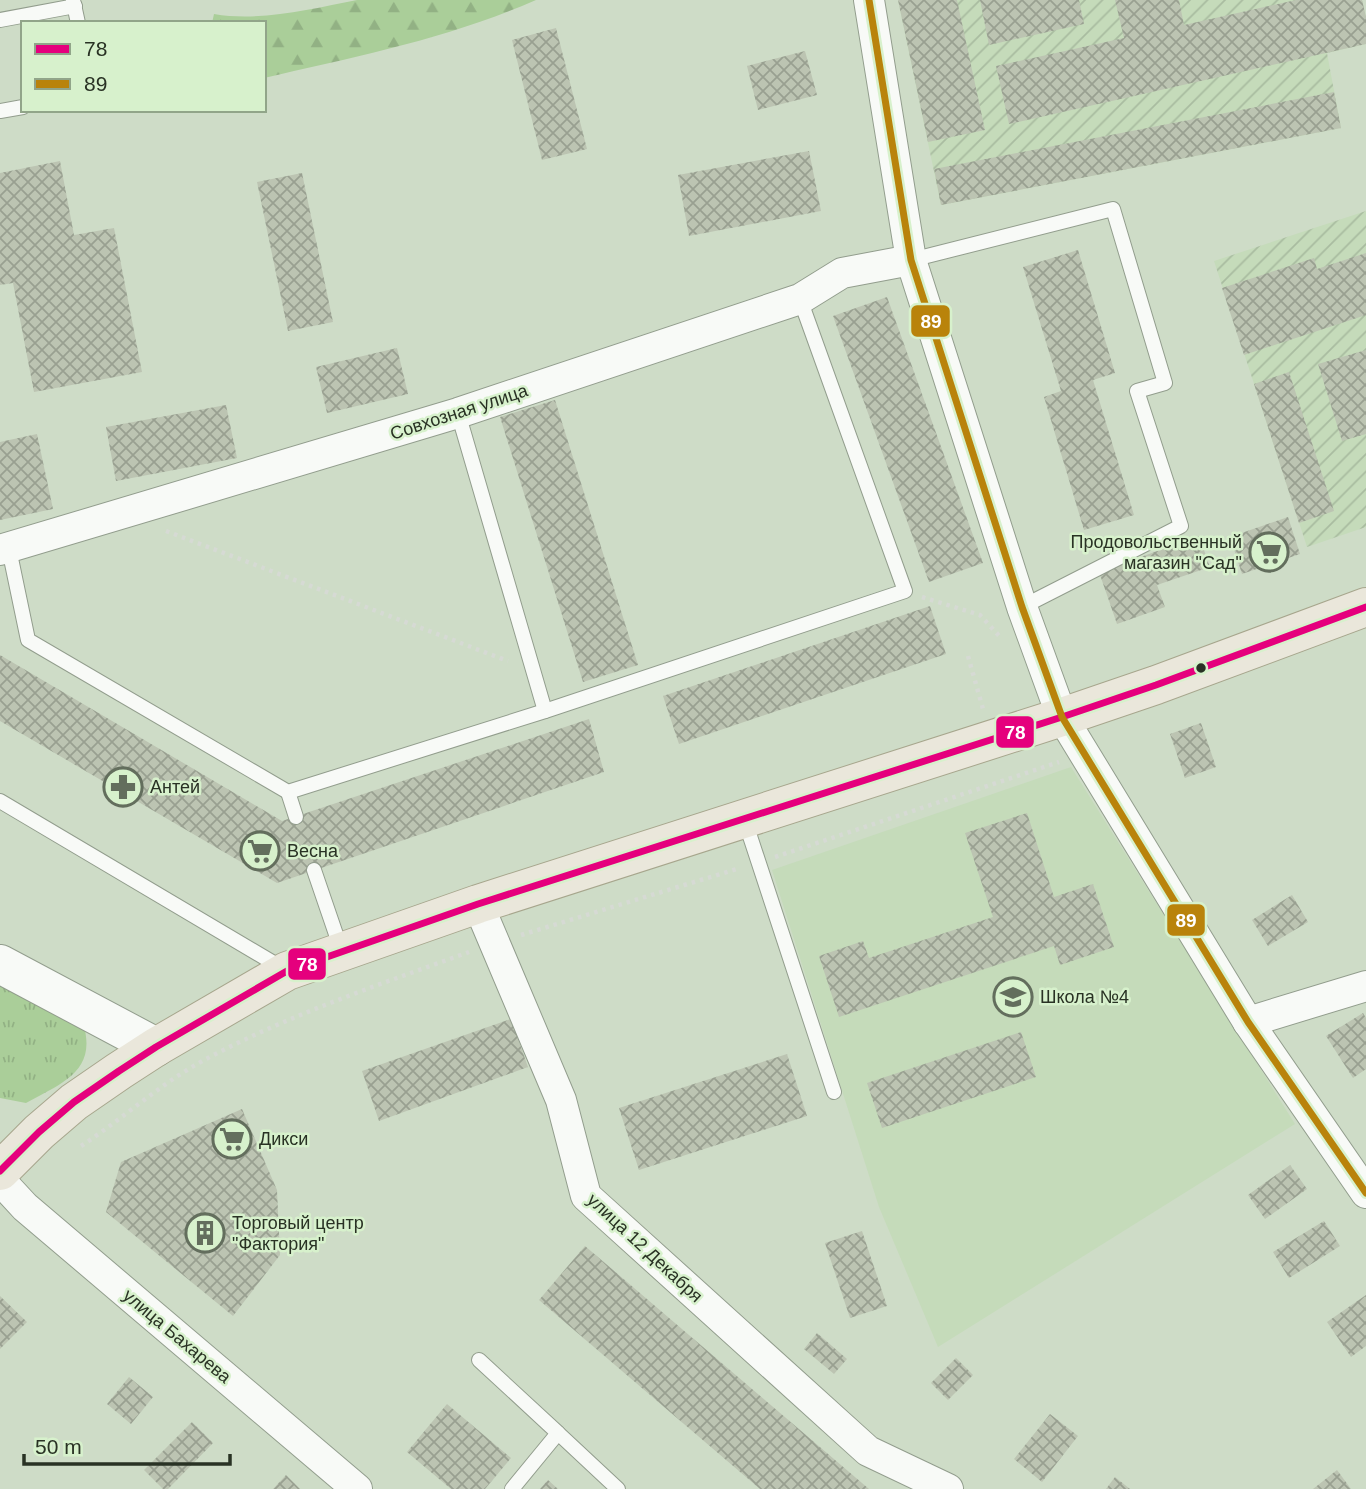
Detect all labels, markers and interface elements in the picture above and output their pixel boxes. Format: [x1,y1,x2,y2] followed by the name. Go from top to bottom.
[21,21,266,112] legend
[84,37,107,60] text: 78
[84,72,107,95] text: 89
[910,304,951,338] line badge: 89
[920,311,942,332] text: 89
[388,380,531,444] street label: Совхозная улица
[1248,531,1290,573] supermarket icon: Продовольственный магазин "Сад"
[1071,532,1242,573] place label: Продовольственный магазин "Сад"
[1194,661,1208,675] unlabelled marker
[995,715,1035,749] line badge: 78
[1004,722,1026,743] text: 78
[102,766,144,808] pharmacy icon: Антей
[150,777,200,797] place label: Антей
[239,830,281,872] supermarket icon: Весна
[287,841,339,861] place label: Весна
[1166,903,1206,937] line badge: 89
[1175,910,1197,931] text: 89
[287,947,327,981] line badge: 78
[296,954,318,975] text: 78
[992,976,1034,1018] school or university icon: Школа №4
[1040,987,1129,1007] place label: Школа №4
[211,1118,253,1160] supermarket icon: Дикси
[259,1129,308,1149] place label: Дикси
[583,1190,707,1306] street label: улица 12 Декабря
[184,1212,226,1254] building icon: Торговый центр "Фактория"
[232,1213,364,1254] place label: Торговый центр "Фактория"
[119,1285,236,1388] street label: улица Бахарева
[24,1422,231,1466] scale bar
[35,1435,82,1458] text: 50 m

